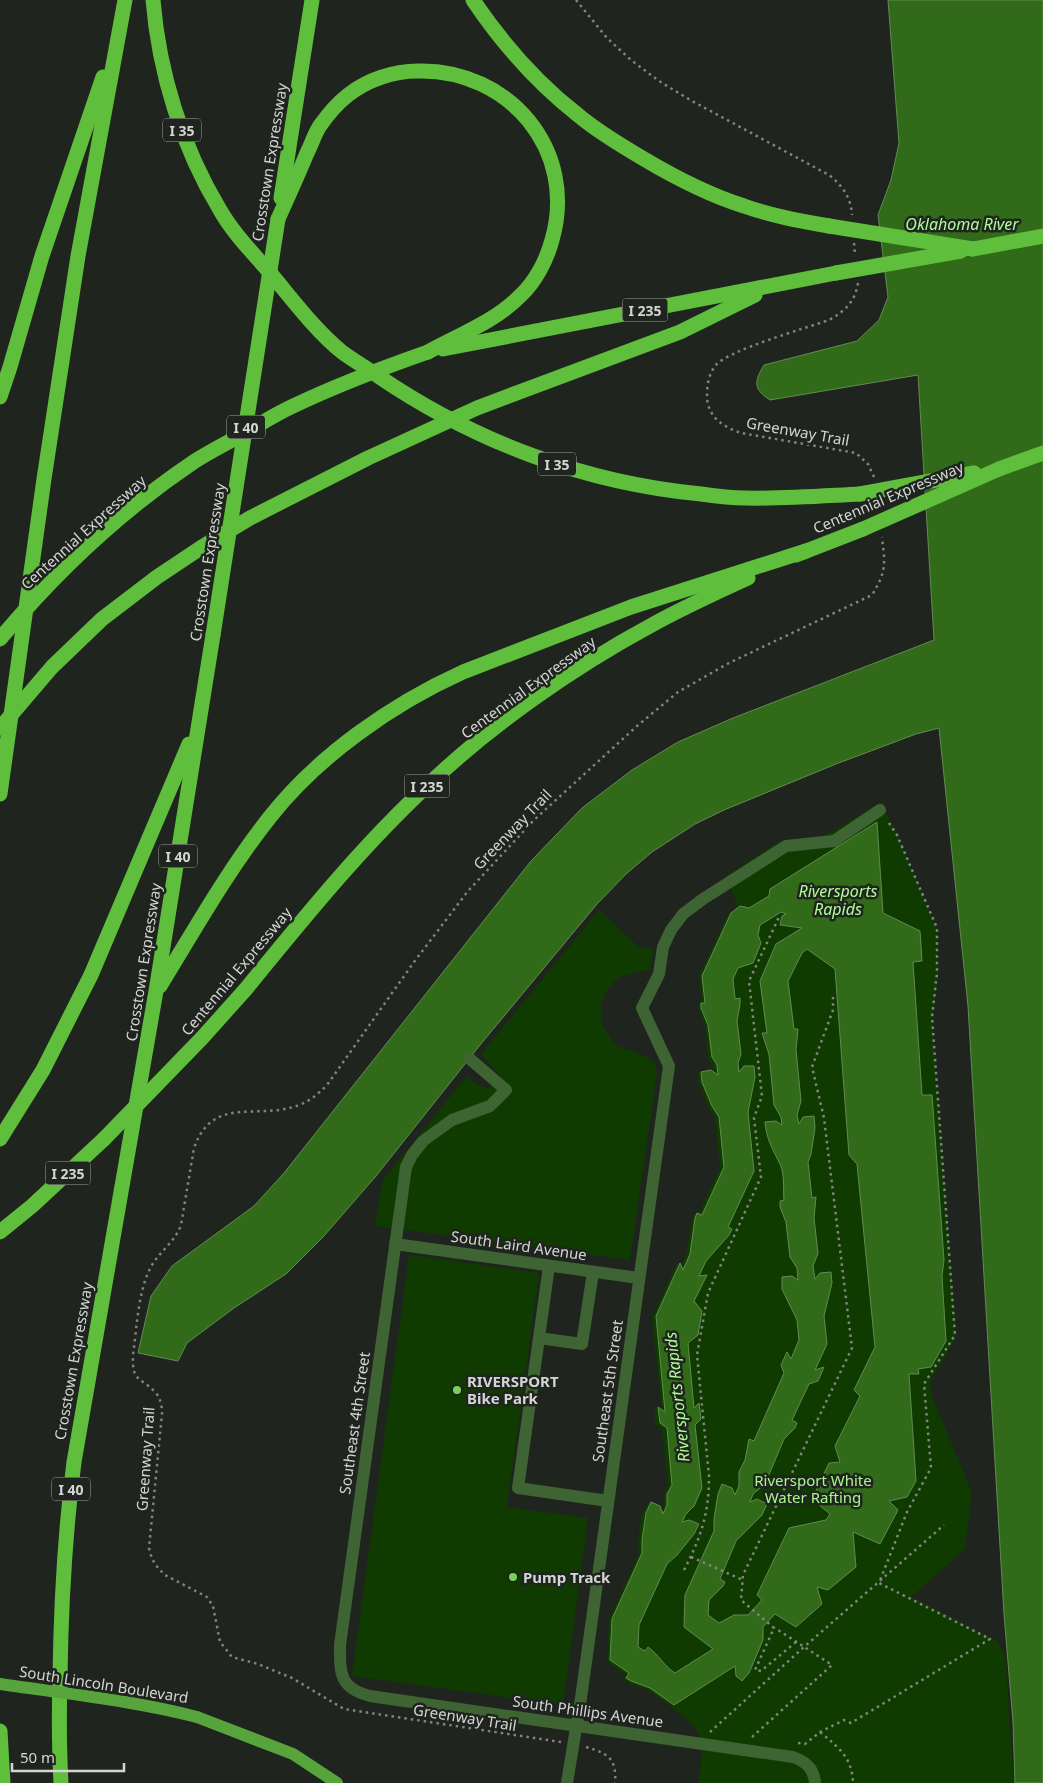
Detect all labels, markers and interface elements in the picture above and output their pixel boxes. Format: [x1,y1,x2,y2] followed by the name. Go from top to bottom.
[247,81,291,243] street label: Crosstown Expressway
[163,118,201,142] road number: I 35
[905,213,1019,235] water label: Oklahoma River
[622,298,668,322] road number: I 235
[745,412,851,450] street label: Greenway Trail
[227,416,265,438] road number: I 40
[538,452,576,476] road number: I 35
[810,456,967,538] street label: Centennial Expressway
[16,470,150,594] street label: Centennial Expressway
[185,481,229,643] street label: Crosstown Expressway
[457,631,600,743] street label: Centennial Expressway
[404,774,450,798] road number: I 235
[469,785,555,873] street label: Greenway Trail
[159,844,197,868] road number: I 40
[799,880,878,920] water label: Riversports Rapids
[121,881,165,1043] street label: Crosstown Expressway
[176,902,296,1039] street label: Centennial Expressway
[46,1162,90,1184] road number: I 235
[450,1226,588,1264] street label: South Laird Avenue
[49,1280,97,1442] street label: Crosstown Expressway
[587,1318,627,1464] street label: Southeast 5th Street
[659,1331,695,1463] water label: Riversports Rapids
[334,1350,374,1496] street label: Southeast 4th Street
[467,1371,559,1408] place label: RIVERSPORT Bike Park
[451,1384,463,1396] marker: RIVERSPORT Bike Park
[131,1406,159,1512] street label: Greenway Trail
[754,1470,872,1507] park label: Riversport White Water Rafting
[52,1478,90,1500] road number: I 40
[523,1567,611,1587] place label: Pump Track
[507,1571,519,1583] marker: Pump Track
[18,1661,190,1707] street label: South Lincoln Boulevard
[511,1691,665,1731] street label: South Phillips Avenue
[412,1699,518,1735] street label: Greenway Trail
[12,1740,125,1772] scale bar
[20,1747,55,1767] text: 50 m

